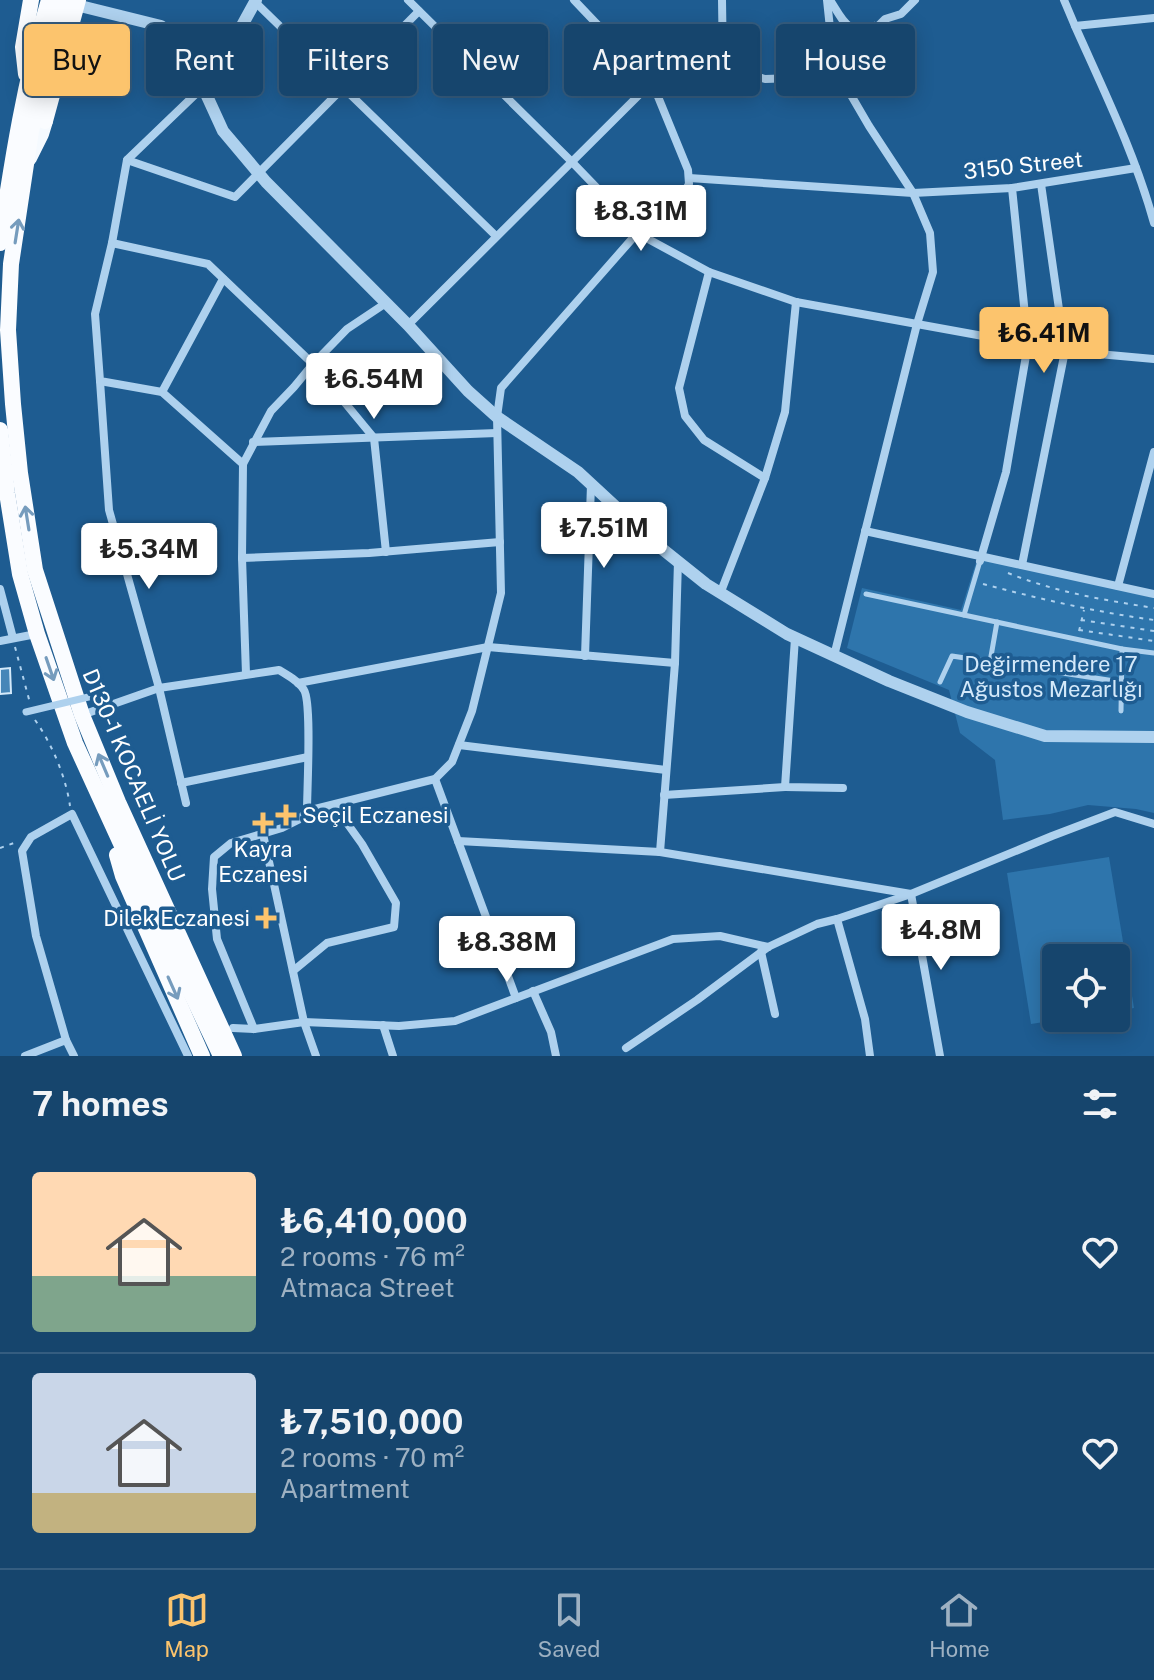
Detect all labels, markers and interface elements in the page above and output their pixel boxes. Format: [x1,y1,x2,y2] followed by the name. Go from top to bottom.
[24,24,130,96] chip: Buy
[146,24,263,96] chip: Rent
[279,24,417,96] chip: Filters
[433,24,548,96] chip: New
[564,24,760,96] chip: Apartment
[776,24,915,96] chip: House
[962,146,1084,184] street label: 3150 Street
[576,185,706,253] pin: ₺8.31M
[594,195,688,226] text: ₺8.31M
[10,219,25,244] one-way arrow
[979,307,1109,375] pin: ₺6.41M
[997,317,1091,348] text: ₺6.41M
[309,353,439,421] pin: ₺6.54M
[324,363,424,394] text: ₺6.54M
[539,502,669,570] pin: ₺7.51M
[18,505,33,531] one-way arrow
[559,512,649,543] text: ₺7.51M
[84,523,214,591] pin: ₺5.34M
[99,533,199,564] text: ₺5.34M
[959,651,1143,702] park label: Değirmendere 17 Ağustos Mezarlığı
[44,656,59,681] one-way arrow
[77,664,192,885] street label: D130-1 KOCAELİ YOLU
[94,754,109,778] one-way arrow
[302,802,448,828] place label: Seçil Eczanesi
[277,806,295,824] marker: Seçil Eczanesi
[254,814,272,832] marker: Kayra Eczanesi
[218,836,308,887] place label: Kayra Eczanesi
[885,904,997,972] pin: ₺4.8M
[103,905,250,931] place label: Dilek Eczanesi
[257,909,275,927] marker: Dilek Eczanesi
[900,914,982,945] text: ₺4.8M
[442,916,572,984] pin: ₺8.38M
[457,926,557,957] text: ₺8.38M
[1042,944,1130,1032] map controls
[1042,944,1130,1032] button: locate
[166,975,181,1000] one-way arrow
[1078,1082,1122,1126] icon: filters
[32,1084,169,1124] text: 7 homes
[280,1201,468,1241] text: ₺6,410,000
[96,1204,192,1300] icon: home
[1078,1230,1122,1274] icon: heart
[280,1241,465,1272] text: 2 rooms · 76 m²
[280,1272,455,1303] text: Atmaca Street
[280,1402,463,1442] text: ₺7,510,000
[96,1405,192,1501] icon: home
[1078,1431,1122,1475] icon: heart
[280,1442,464,1473] text: 2 rooms · 70 m²
[280,1473,410,1504] text: Apartment
[164,1588,209,1662] tab: Map
[538,1588,600,1662] tab: Saved
[929,1588,990,1662] tab: Home

